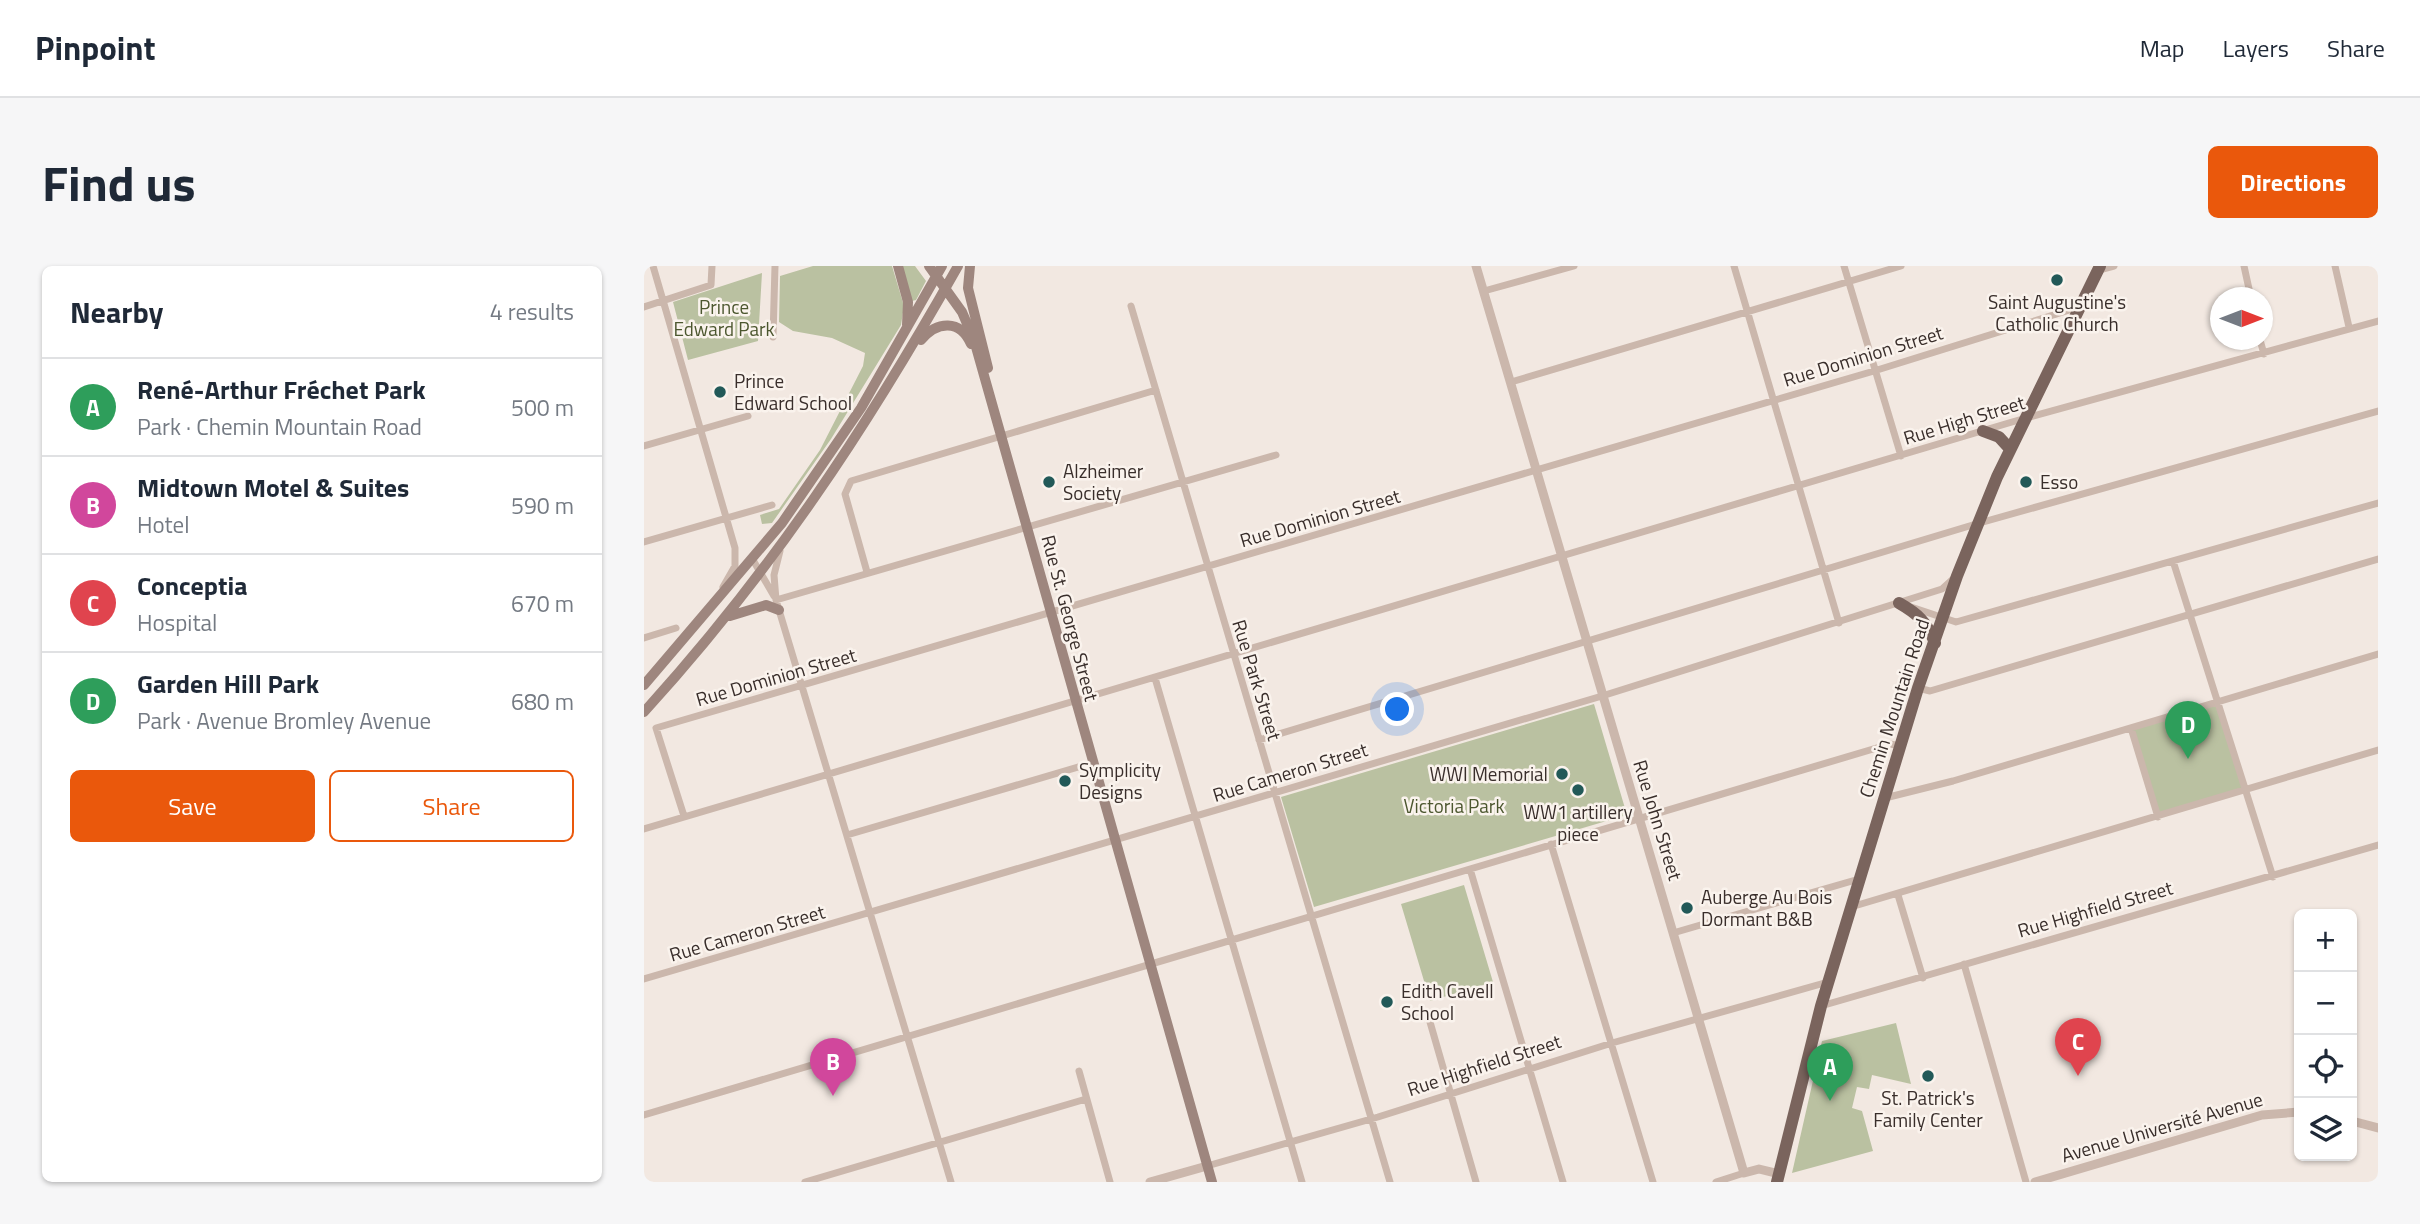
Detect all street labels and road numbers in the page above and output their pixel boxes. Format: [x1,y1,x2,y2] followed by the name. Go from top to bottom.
[1779,317,1947,394] street label: Rue Dominion Street
[1900,387,2028,452] street label: Rue High Street
[1236,481,1404,554] street label: Rue Dominion Street
[1034,532,1107,704] street label: Rue St. George Street
[1851,615,1936,801] street label: Chemin Mountain Road
[1225,616,1290,744] street label: Rue Park Street
[692,640,860,713] street label: Rue Dominion Street
[1209,734,1371,809] street label: Rue Cameron Street
[1626,756,1691,884] street label: Rue John Street
[2014,872,2176,945] street label: Rue Highfield Street
[666,896,828,969] street label: Rue Cameron Street
[1403,1026,1565,1103] street label: Rue Highfield Street
[2058,1084,2266,1169] street label: Avenue Université Avenue

